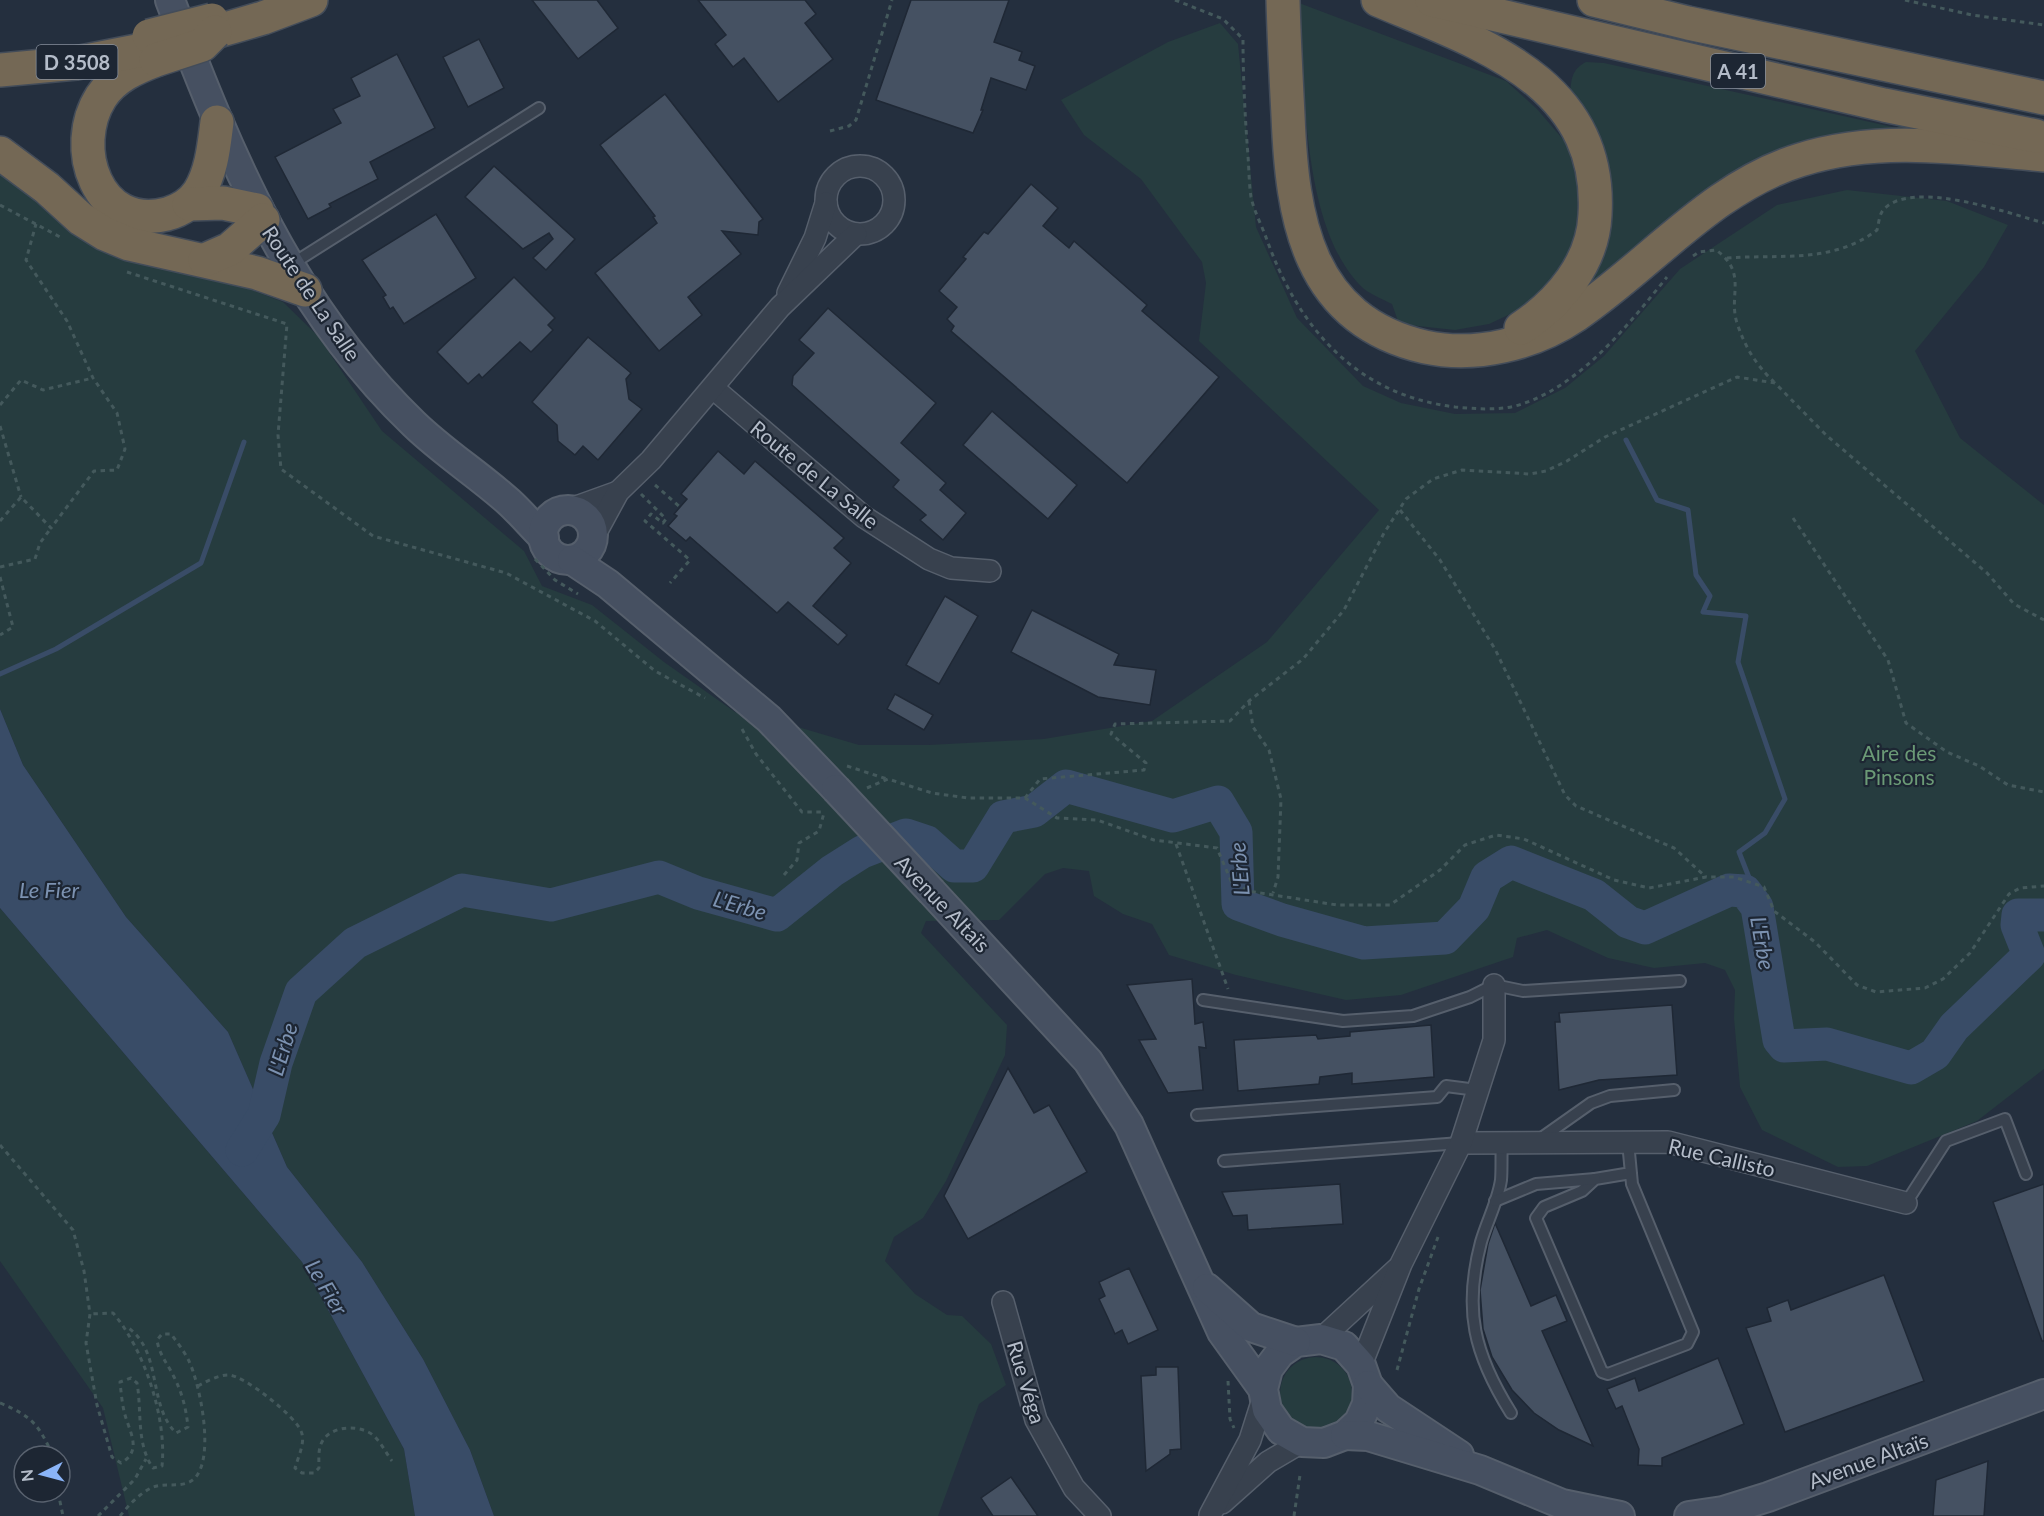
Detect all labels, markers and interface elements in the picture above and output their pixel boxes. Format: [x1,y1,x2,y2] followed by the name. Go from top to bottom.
[36,45,118,79] road number: D 3508
[1711,54,1765,88] road number: A 41
[258,221,366,365] street label: Route de La Salle
[746,415,884,533] street label: Route de La Salle
[1862,740,1936,789] park label: Aire des Pinsons
[1223,841,1255,897] water label: L'Erbe
[890,849,996,957] street label: Avenue Altaïs
[19,876,79,903] water label: Le Fier
[710,885,770,925] water label: L'Erbe
[1745,914,1781,972] water label: L'Erbe
[261,1019,303,1079] water label: L'Erbe
[1666,1133,1778,1181] street label: Rue Callisto
[300,1254,354,1320] water label: Le Fier
[1003,1338,1051,1426] street label: Rue Véga
[1805,1427,1931,1493] street label: Avenue Altaïs
[12,1444,72,1504] north arrow
[16,1468,37,1483] text: N

